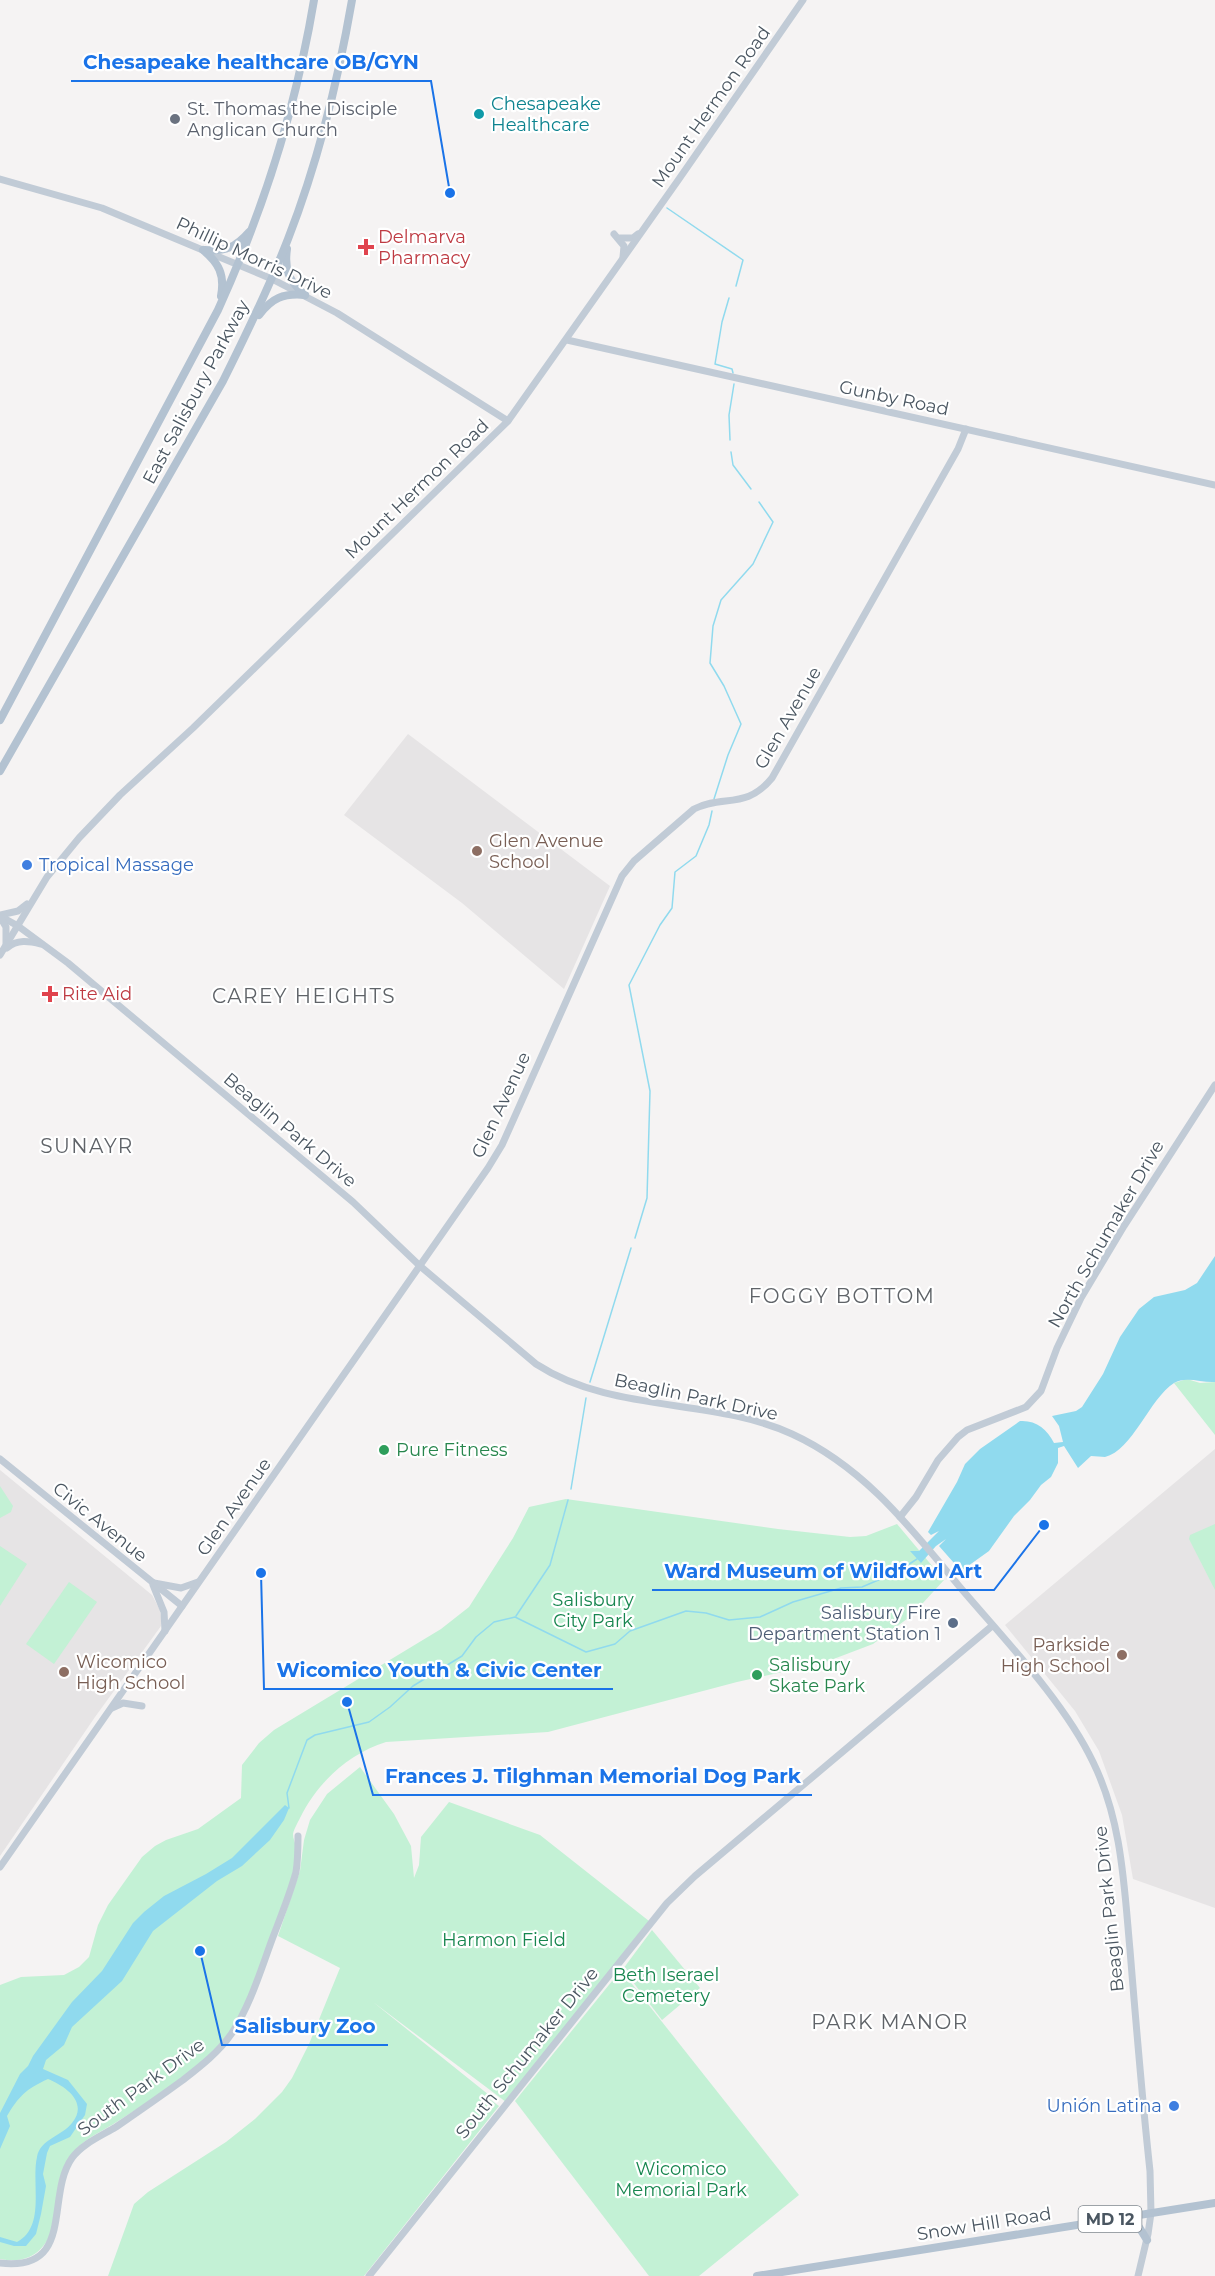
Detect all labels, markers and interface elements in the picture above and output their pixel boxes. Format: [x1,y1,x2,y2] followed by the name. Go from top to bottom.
[647,22,775,192] street label: Mount Hermon Road
[71,43,431,81] callout: Chesapeake healthcare OB/GYN
[83,50,419,74] text: Chesapeake healthcare OB/GYN
[491,93,601,136] place label: Chesapeake Healthcare
[187,98,398,141] place label: St. Thomas the Disciple Anglican Church
[472,107,486,121] marker: Chesapeake Healthcare
[168,112,182,126] marker: St. Thomas the Disciple Anglican Church
[173,212,336,304] street label: Phillip Morris Drive
[378,226,471,269] place label: Delmarva Pharmacy
[359,240,373,254] marker: Delmarva Pharmacy
[138,296,254,488] street label: East Salisbury Parkway
[837,376,951,420] street label: Gunby Road
[340,415,494,563] street label: Mount Hermon Road
[750,663,826,773] street label: Glen Avenue
[489,830,604,873] place label: Glen Avenue School
[470,844,484,858] marker: Glen Avenue School
[39,854,194,876] place label: Tropical Massage
[20,858,34,872] marker: Tropical Massage
[62,983,132,1005] place label: Rite Aid
[212,984,396,1008] district label: CAREY HEIGHTS
[43,987,57,1001] marker: Rite Aid
[467,1048,535,1162] street label: Glen Avenue
[219,1068,361,1192] street label: Beaglin Park Drive
[40,1134,134,1158] district label: SUNAYR
[1043,1136,1169,1332] street label: North Schumaker Drive
[749,1284,935,1308] district label: FOGGY BOTTOM
[612,1369,780,1425] street label: Beaglin Park Drive
[396,1439,508,1461] place label: Pure Fitness
[377,1443,391,1457] marker: Pure Fitness
[192,1454,276,1560] street label: Glen Avenue
[48,1477,152,1567] street label: Civic Avenue
[652,1552,994,1590] callout: Ward Museum of Wildfowl Art
[664,1559,982,1583] text: Ward Museum of Wildfowl Art
[552,1589,634,1632] park label: Salisbury City Park
[748,1602,941,1645] place label: Salisbury Fire Department Station 1
[946,1616,960,1630] marker: Salisbury Fire Department Station 1
[1001,1634,1110,1677] place label: Parkside High School
[1115,1648,1129,1662] marker: Parkside High School
[76,1651,185,1694] place label: Wicomico High School
[264,1651,613,1689] callout: Wicomico Youth & Civic Center
[769,1654,865,1697] place label: Salisbury Skate Park
[276,1658,602,1682] text: Wicomico Youth & Civic Center
[57,1665,71,1679] marker: Wicomico High School
[750,1668,764,1682] marker: Salisbury Skate Park
[373,1757,812,1795] callout: Frances J. Tilghman Memorial Dog Park
[385,1764,802,1788] text: Frances J. Tilghman Memorial Dog Park
[1089,1825,1129,1993] street label: Beaglin Park Drive
[442,1929,566,1951] park label: Harmon Field
[451,1963,603,2143] street label: South Schumaker Drive
[613,1964,719,2007] park label: Beth Iserael Cemetery
[222,2007,388,2045] callout: Salisbury Zoo
[811,2010,969,2034] district label: PARK MANOR
[234,2014,376,2038] text: Salisbury Zoo
[73,2033,209,2140] street label: South Park Drive
[1046,2095,1162,2117] place label: Unión Latina
[1167,2099,1181,2113] marker: Unión Latina
[615,2158,747,2201] park label: Wicomico Memorial Park
[915,2203,1053,2245] street label: Snow Hill Road
[1078,2206,1142,2232] road number: MD 12

